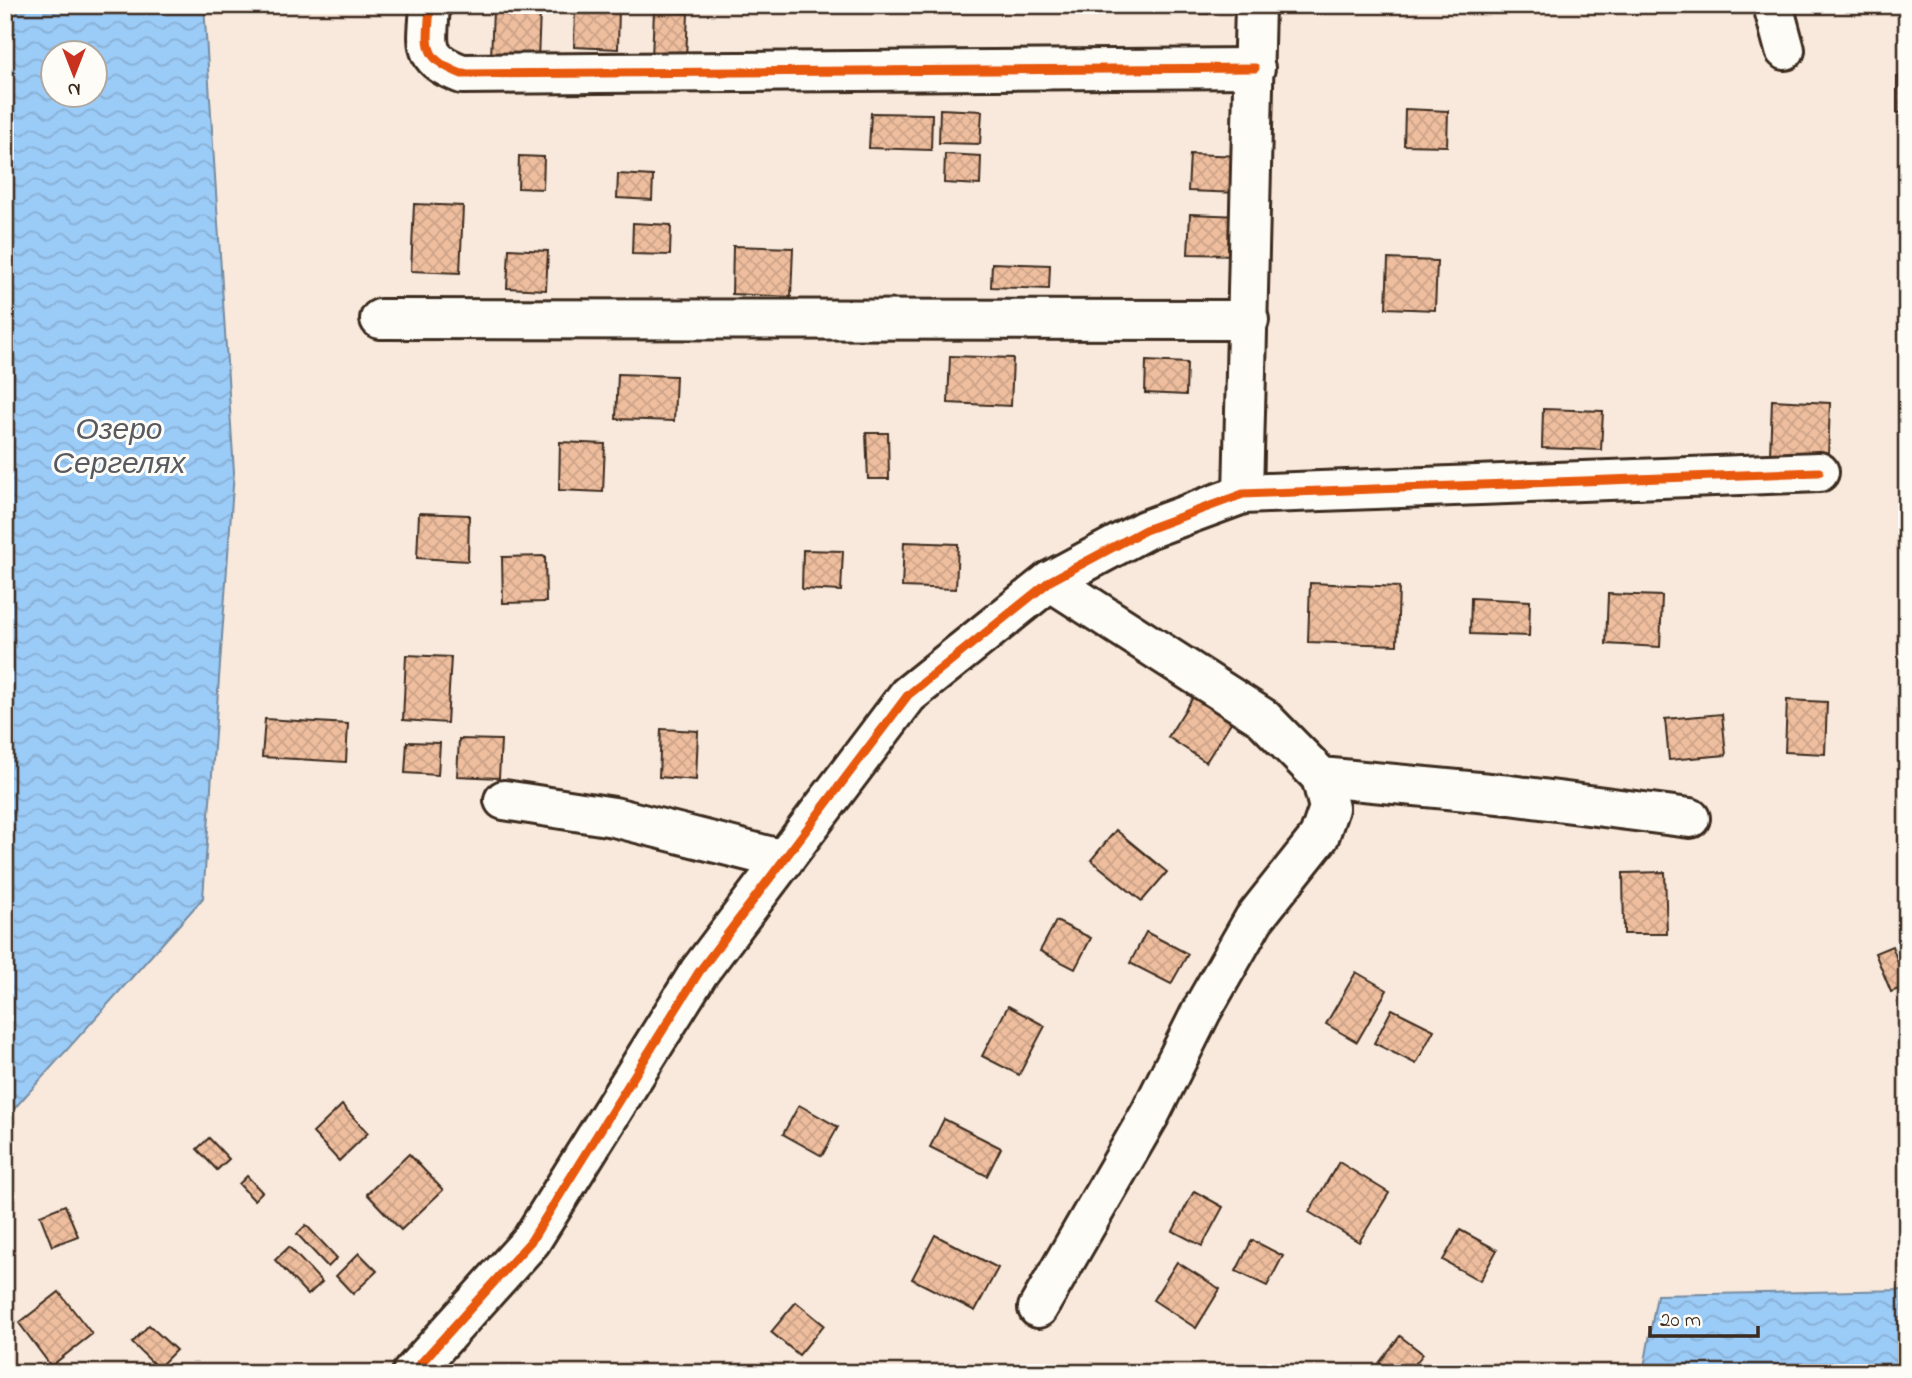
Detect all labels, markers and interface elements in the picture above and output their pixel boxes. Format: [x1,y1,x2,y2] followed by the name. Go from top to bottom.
[38,38,108,108] north arrow
[67,75,80,102] text: N
[52,410,187,488] water label: Озеро Сергелях
[1650,1294,1758,1338] scale bar
[1660,1306,1701,1336] text: 20 m

